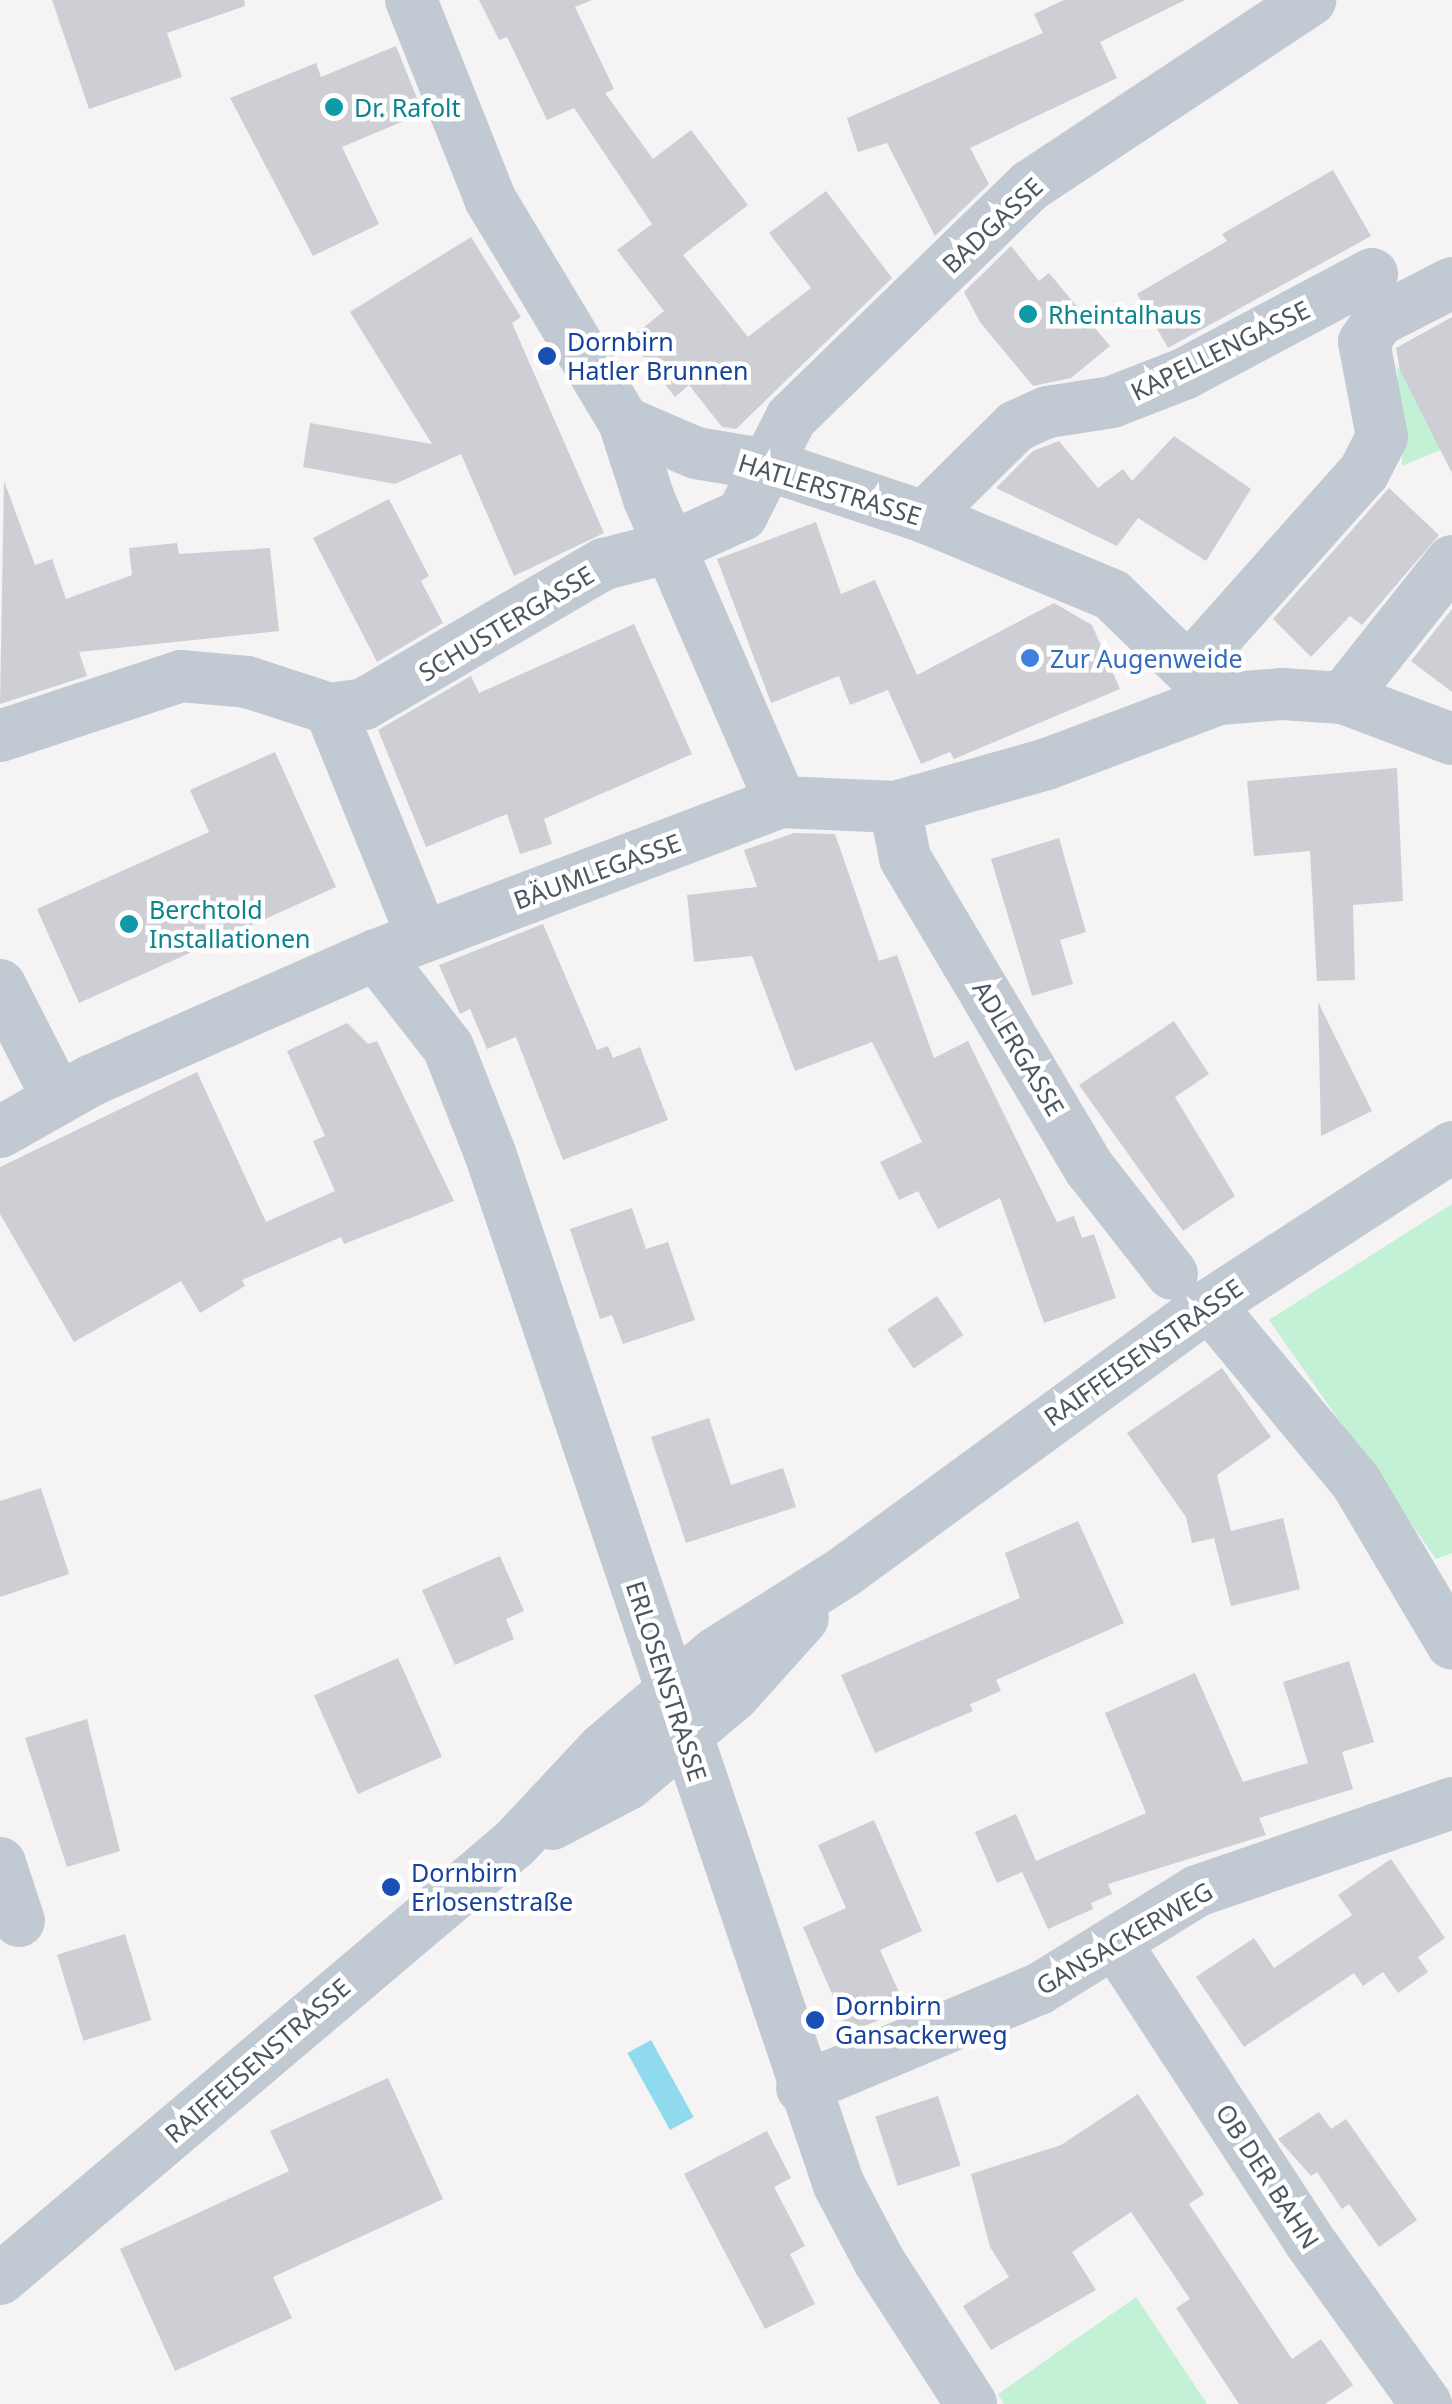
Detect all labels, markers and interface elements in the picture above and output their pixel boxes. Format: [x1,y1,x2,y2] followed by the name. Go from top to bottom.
[354,92,461,122] place label: Dr. Rafolt
[323,96,345,118] marker: Dr. Rafolt
[936,171,1048,279] street label: BADGASSE
[1126,294,1314,406] street label: KAPELLENGASSE
[1048,299,1201,329] place label: Rheintalhaus
[1017,303,1039,325] marker: Rheintalhaus
[567,327,748,386] place label: Dornbirn Hatler Brunnen
[536,345,558,367] marker: Dornbirn Hatler Brunnen
[735,447,925,531] street label: HATLERSTRASSE
[413,559,599,687] street label: SCHUSTERGASSE
[1050,643,1243,673] place label: Zur Augenweide
[1019,647,1041,669] marker: Zur Augenweide
[509,827,685,915] street label: BÄUMLEGASSE
[149,895,310,954] place label: Berchtold Installationen
[118,913,140,935] marker: Berchtold Installationen
[967,975,1071,1121] street label: ADLERGASSE
[1038,1272,1248,1432] street label: RAIFFEISENSTRASSE
[620,1577,714,1785] street label: ERLOSENSTRASSE
[411,1858,573,1917] place label: Dornbirn Erlosenstraße
[1031,1875,1217,2001] street label: GANSACKERWEG
[380,1876,402,1898] marker: Dornbirn Erlosenstraße
[158,1971,356,2149] street label: RAIFFEISENSTRASSE
[835,1991,1008,2050] place label: Dornbirn Gansackerweg
[804,2009,826,2031] marker: Dornbirn Gansackerweg
[1210,2098,1326,2254] street label: OB DER BAHN

